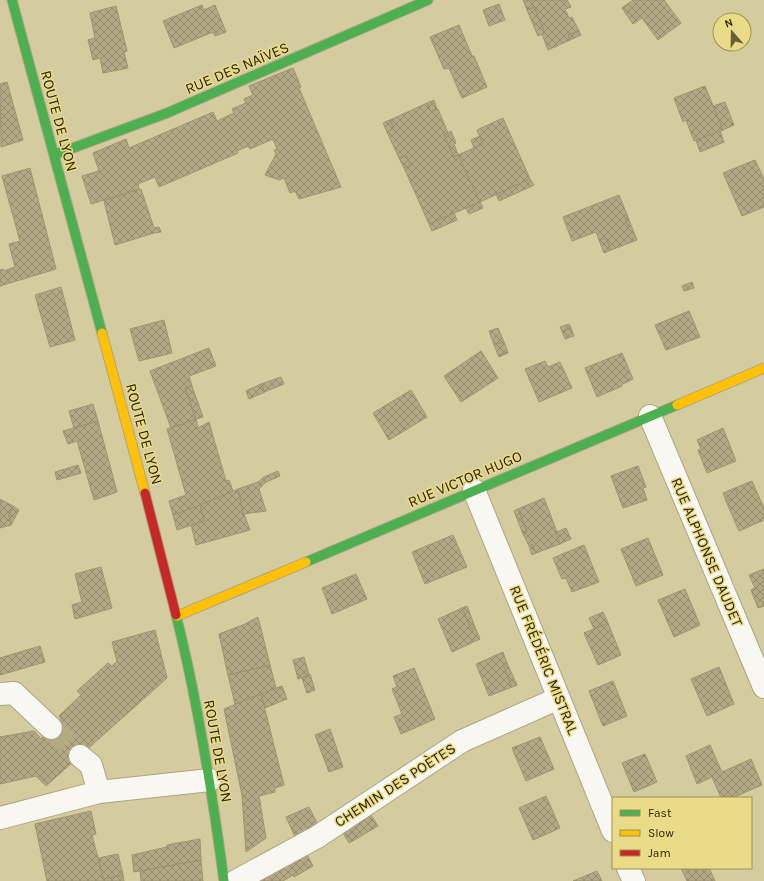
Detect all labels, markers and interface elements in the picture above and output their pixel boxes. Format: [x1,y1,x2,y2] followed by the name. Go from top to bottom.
[712,12,752,52] north arrow
[723,16,735,31] text: N
[182,38,292,98] street label: RUE DES NAÏVES
[37,68,81,174] street label: ROUTE DE LYON
[122,381,166,487] street label: ROUTE DE LYON
[405,447,525,511] street label: RUE VICTOR HUGO
[667,475,747,630] street label: RUE ALPHONSE DAUDET
[506,583,582,737] street label: RUE FRÉDÉRIC MISTRAL
[200,698,236,804] street label: ROUTE DE LYON
[331,739,459,831] street label: CHEMIN DES POÈTES
[612,797,752,869] legend
[648,806,672,820] text: Fast
[648,826,674,840] text: Slow
[648,846,671,860] text: Jam

